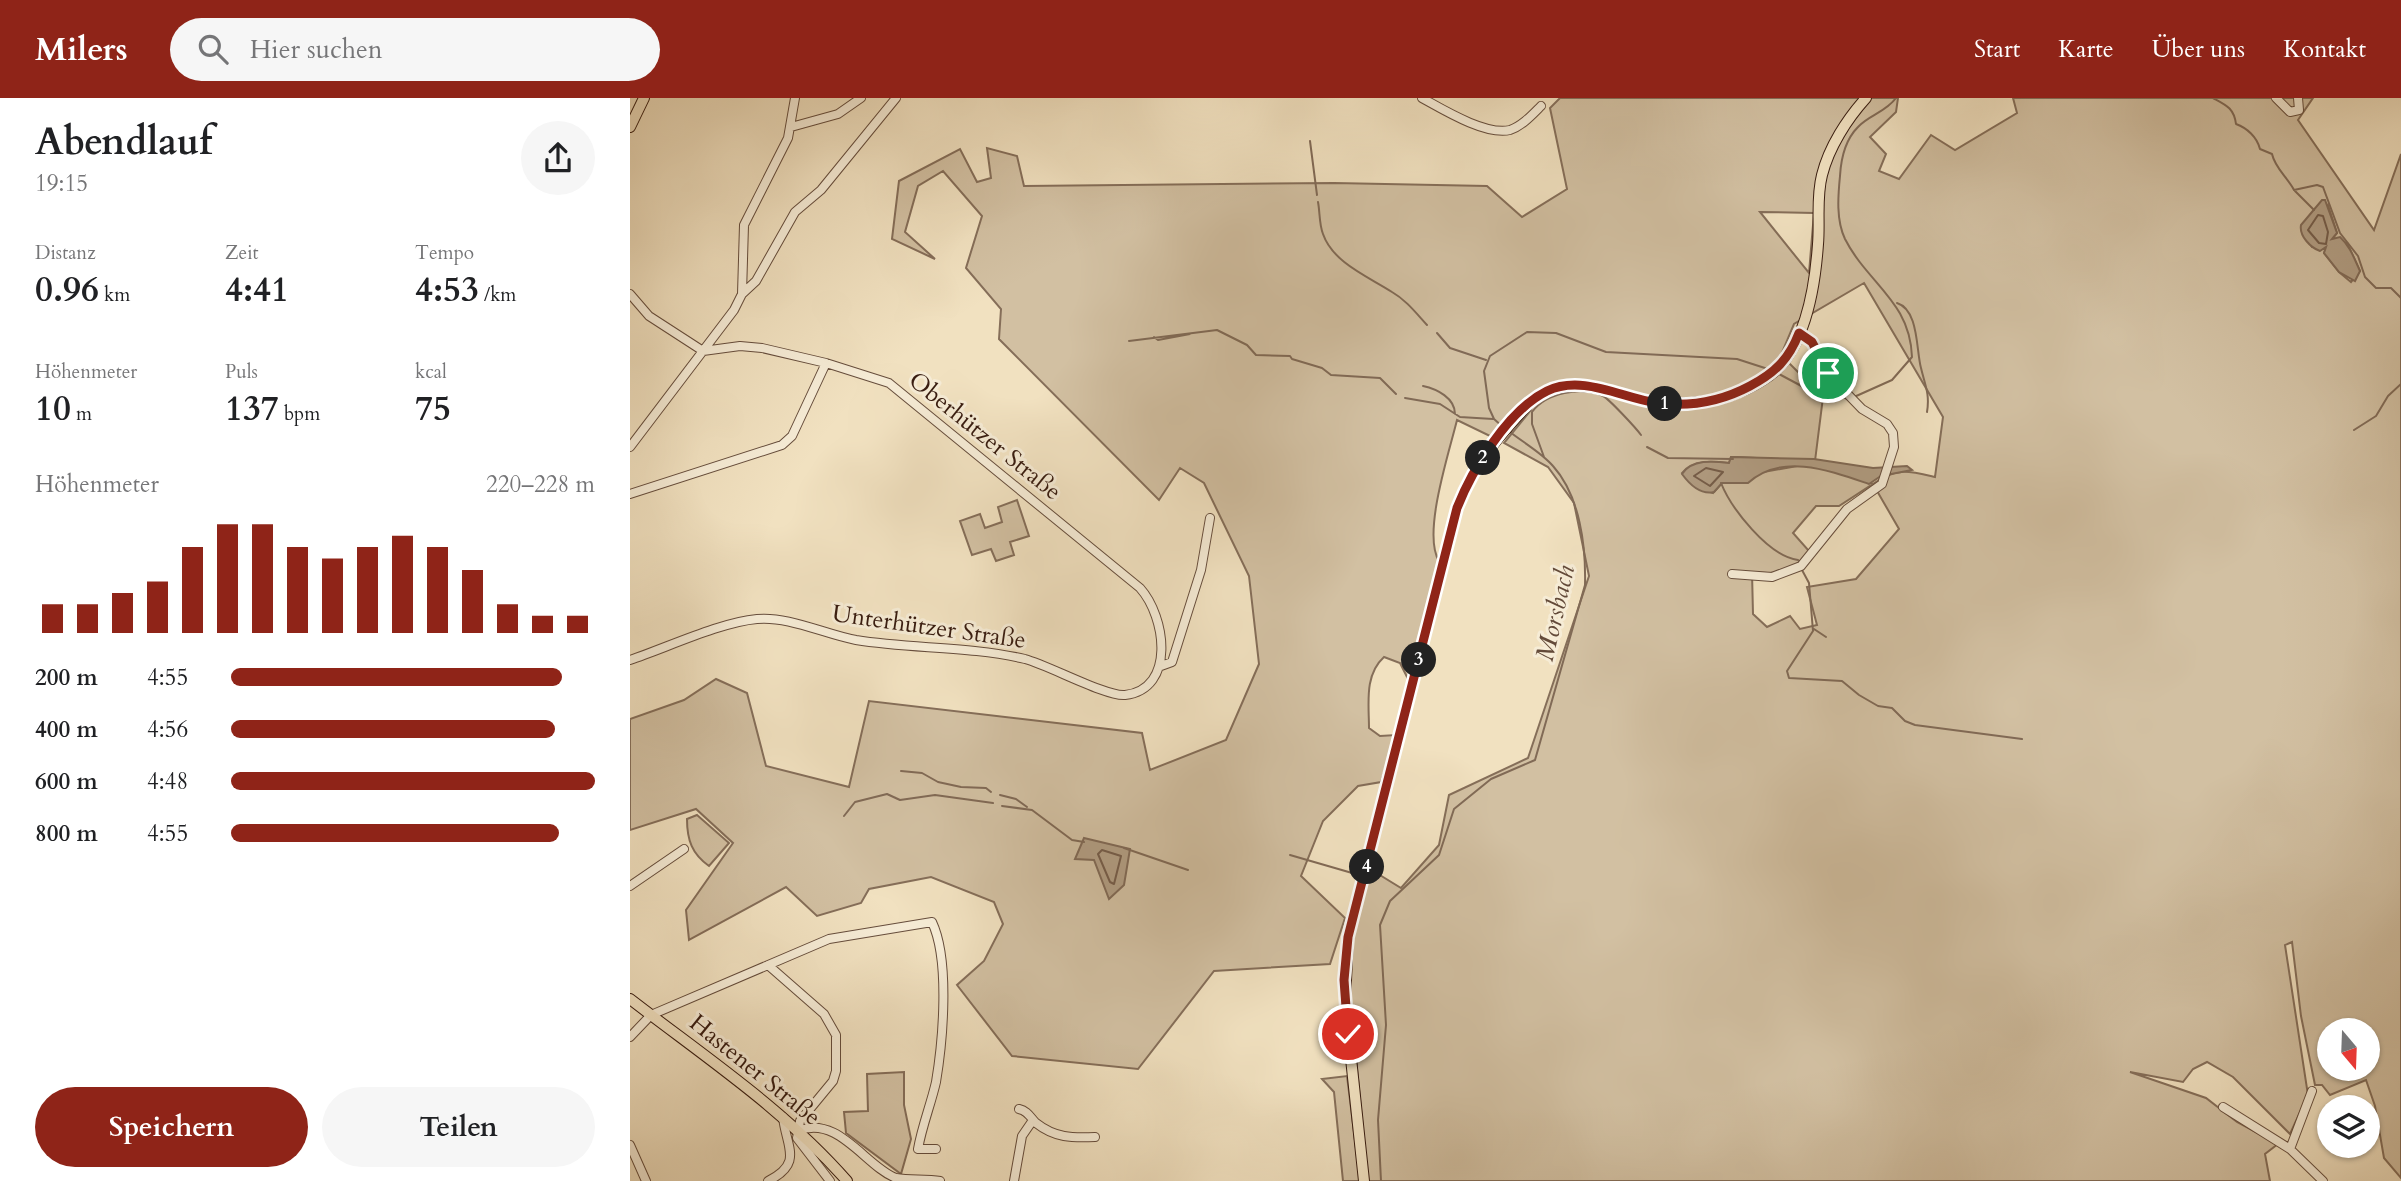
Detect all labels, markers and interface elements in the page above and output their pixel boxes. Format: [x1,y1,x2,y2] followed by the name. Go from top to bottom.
[170,18,660,81] search box
[35,27,128,72] text: Milers
[194,30,232,68] icon: search
[250,32,383,67] text: Hier suchen
[1974,33,2020,66] text: Start
[2058,33,2114,66] text: Karte
[2152,33,2245,66] text: Über uns
[2283,33,2366,66] text: Kontakt
[35,116,212,168] text: Abendlauf
[521,121,595,195] button: share
[35,168,88,199] text: 19:15
[35,240,96,266] text: Distanz
[225,240,259,266] text: Zeit
[415,240,474,266] text: Tempo
[35,266,99,314] text: 0.96
[225,266,289,314] text: 4:41
[415,266,479,314] text: 4:53
[99,282,130,308] text: km
[479,282,516,308] text: /km
[1798,343,1858,403] pin
[1809,354,1847,392] icon: arrive
[35,359,137,385] text: Höhenmeter
[225,359,258,385] text: Puls
[415,359,447,385] text: kcal
[902,364,1068,508] street label: Oberhützer Straße
[35,385,71,433] text: 10
[225,385,279,433] text: 137
[415,385,451,433] text: 75
[1648,386,1682,422] pin: 1
[1660,390,1669,416] text: 1
[71,401,92,427] text: m
[279,401,320,427] text: bpm
[1466,440,1500,476] pin: 2
[1478,444,1487,470] text: 2
[35,469,159,500] text: Höhenmeter
[486,469,595,500] text: 220–228 m
[1527,561,1583,664] water label: Morsbach
[830,597,1028,657] street label: Unterhützer Straße
[1402,642,1436,678] pin: 3
[1414,646,1423,672] text: 3
[35,662,98,693] text: 200 m
[147,662,188,693] text: 4:55
[35,714,98,745] text: 400 m
[147,714,188,745] text: 4:56
[35,766,98,797] text: 600 m
[147,766,188,797] text: 4:48
[35,818,98,849] text: 800 m
[147,818,188,849] text: 4:55
[1350,850,1384,884] pin: 4
[1362,853,1371,879] text: 4
[1318,1004,1378,1064] pin
[682,1007,828,1133] street label: Hastener Straße
[1329,1015,1367,1053] icon: check
[2317,1018,2380,1082] north arrow
[2317,1018,2380,1158] map controls
[35,1087,308,1167] button: Speichern
[322,1087,595,1167] button: Teilen
[2317,1095,2380,1158] button: layers

